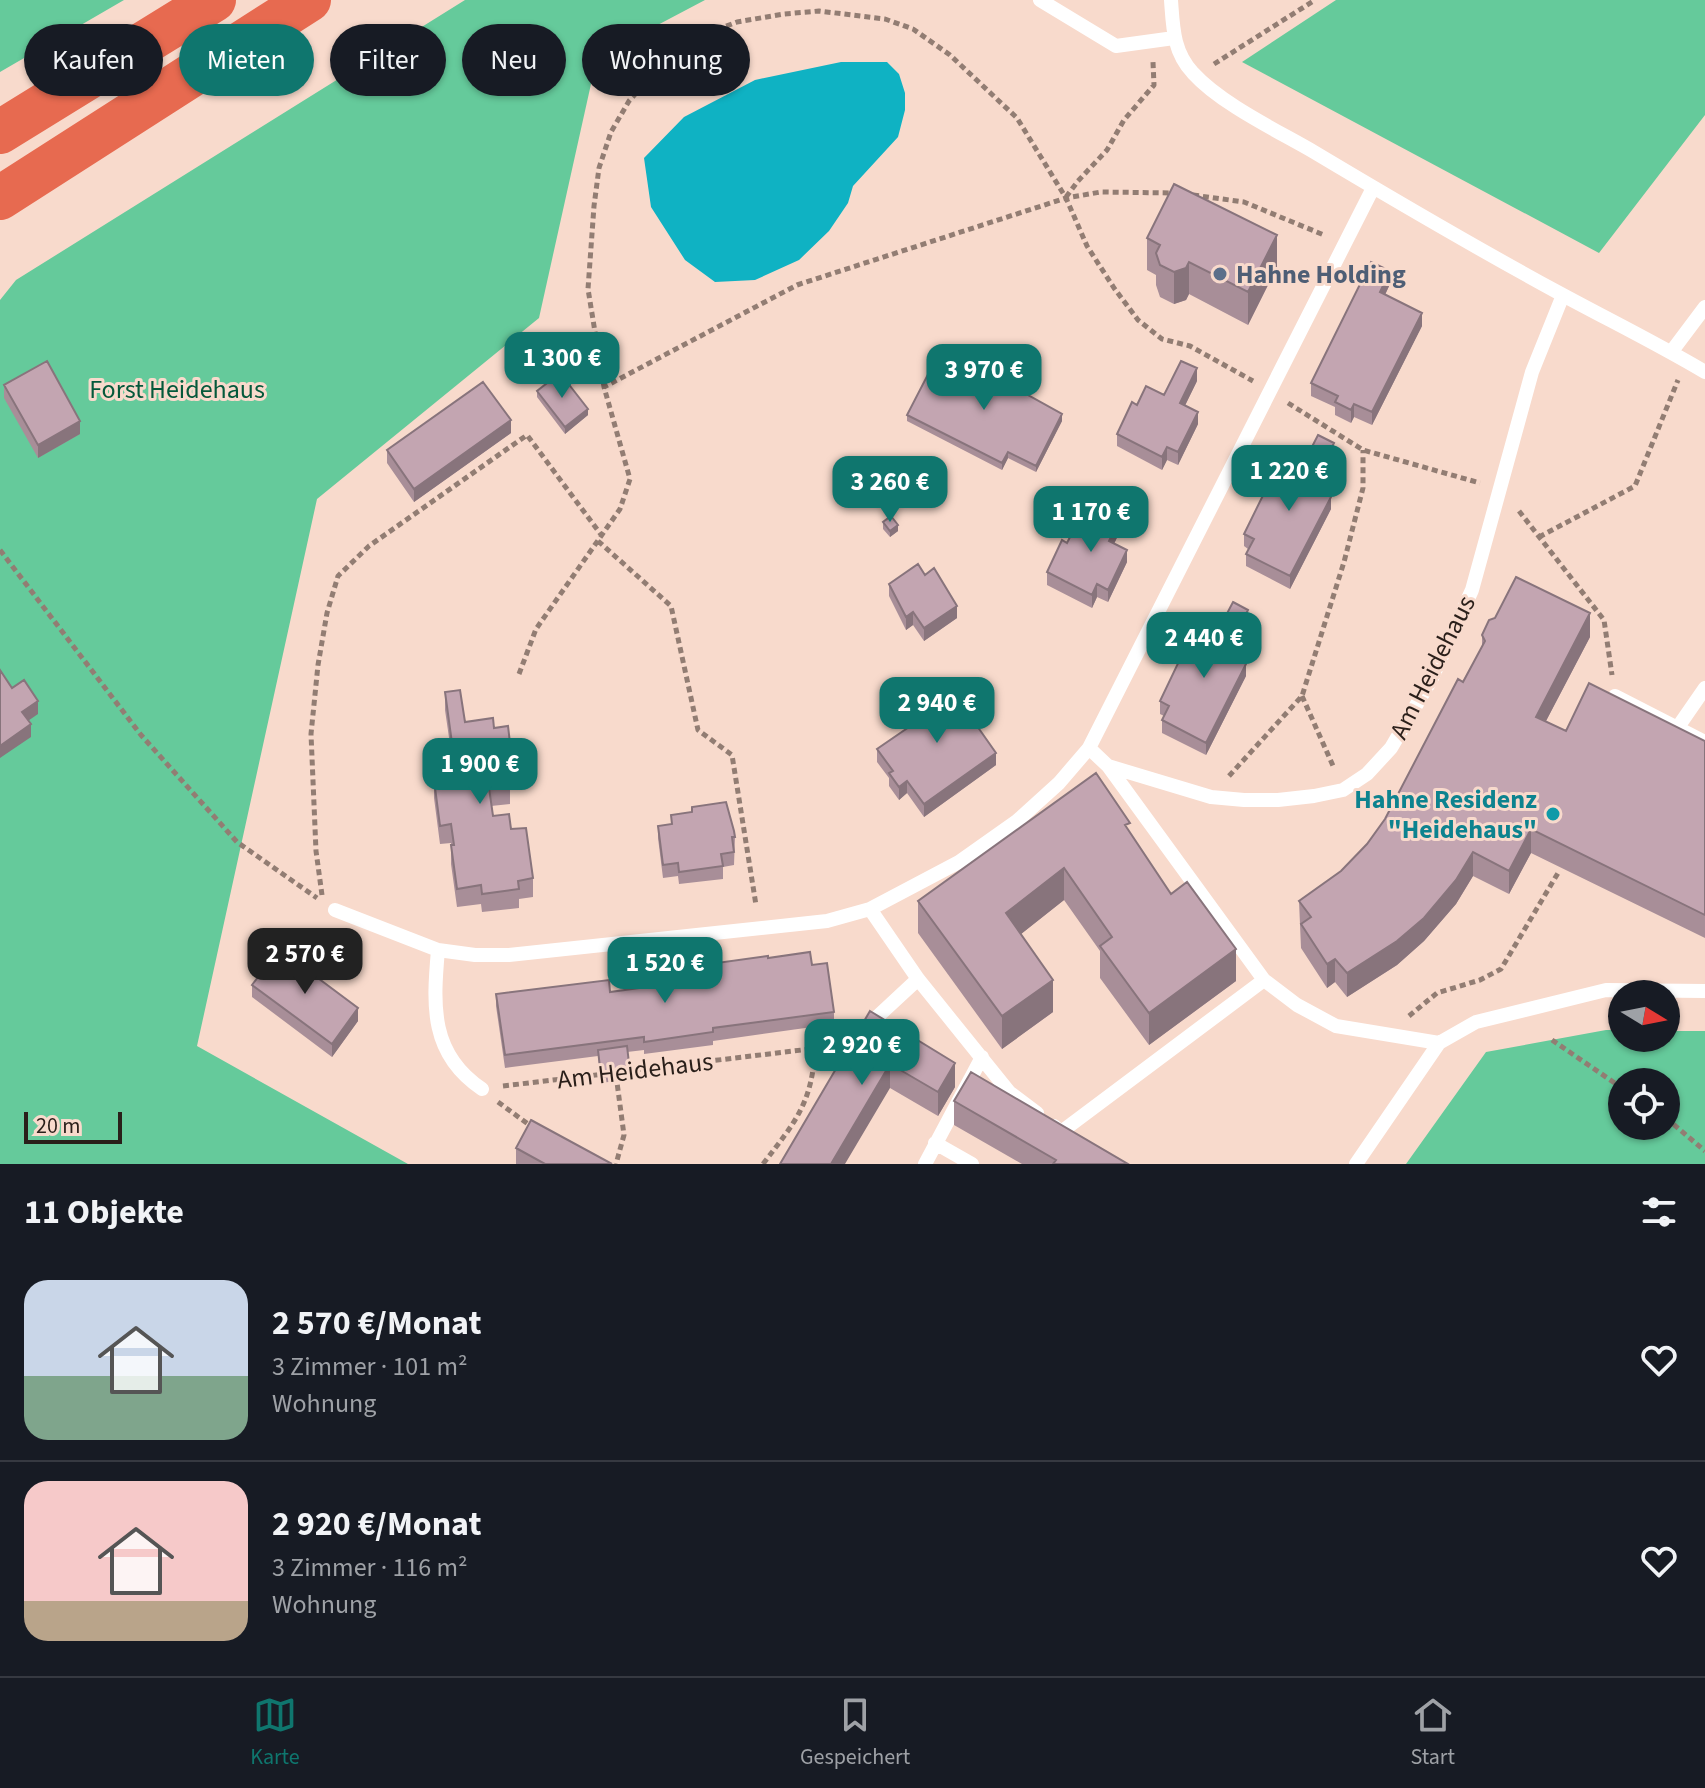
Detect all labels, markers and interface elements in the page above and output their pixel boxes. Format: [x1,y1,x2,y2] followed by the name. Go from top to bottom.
[24,24,163,96] chip: Kaufen
[179,24,314,96] chip: Mieten
[330,24,446,96] chip: Filter
[462,24,566,96] chip: Neu
[582,24,750,96] chip: Wohnung
[1236,256,1406,293] place label: Hahne Holding
[1211,265,1229,283] marker: Hahne Holding
[488,332,636,400] pin: 1 300 €
[522,339,602,376] text: 1 300 €
[910,344,1058,412] pin: 3 970 €
[944,351,1024,388] text: 3 970 €
[89,371,265,408] park label: Forst Heidehaus
[1215,445,1363,513] pin: 1 220 €
[1249,452,1329,489] text: 1 220 €
[816,456,964,524] pin: 3 260 €
[850,463,930,500] text: 3 260 €
[1017,486,1165,554] pin: 1 170 €
[1051,493,1131,530] text: 1 170 €
[1380,589,1485,745] street label: Am Heidehaus
[1130,612,1278,680] pin: 2 440 €
[1164,619,1244,656] text: 2 440 €
[863,677,1011,745] pin: 2 940 €
[897,684,977,721] text: 2 940 €
[406,738,554,806] pin: 1 900 €
[440,745,520,782] text: 1 900 €
[1354,781,1537,848] place label: Hahne Residenz "Heidehaus"
[1544,805,1562,823] marker: Hahne Residenz "Heidehaus"
[231,928,379,996] pin: 2 570 €
[265,935,345,972] text: 2 570 €
[591,937,739,1005] pin: 1 520 €
[625,944,705,981] text: 1 520 €
[1608,980,1680,1052] north arrow
[1608,980,1680,1140] map controls
[788,1019,936,1087] pin: 2 920 €
[822,1026,902,1063] text: 2 920 €
[555,1043,715,1098] street label: Am Heidehaus
[1608,1068,1680,1140] button: locate
[24,1108,122,1144] scale bar
[36,1110,81,1142] text: 20 m
[24,1188,184,1237] text: 11 Objekte
[1637,1190,1681,1234] icon: filters
[272,1299,481,1348] text: 2 570 €/Monat
[88,1312,184,1408] icon: home
[1637,1338,1681,1382] icon: heart
[272,1348,468,1385] text: 3 Zimmer · 101 m²
[272,1385,376,1422] text: Wohnung
[272,1500,481,1549] text: 2 920 €/Monat
[88,1513,184,1609] icon: home
[1637,1539,1681,1583] icon: heart
[272,1549,468,1586] text: 3 Zimmer · 116 m²
[272,1586,376,1623] text: Wohnung
[250,1693,300,1773] tab: Karte
[800,1693,910,1773] tab: Gespeichert
[1410,1693,1455,1773] tab: Start

